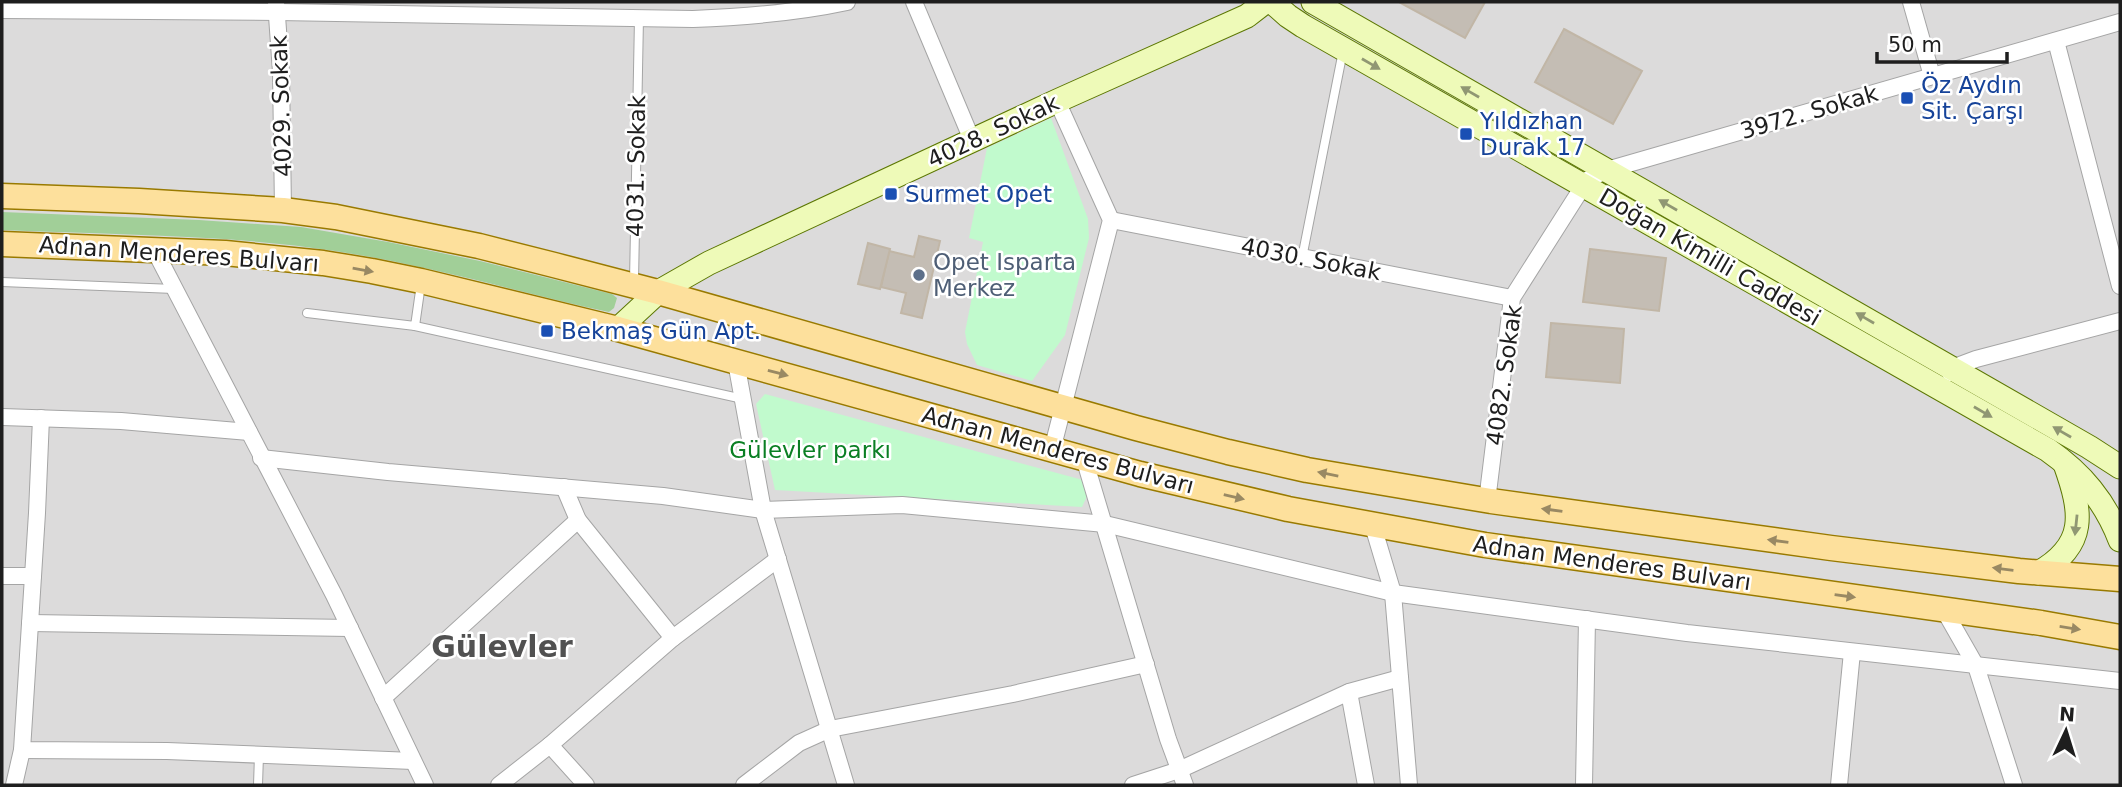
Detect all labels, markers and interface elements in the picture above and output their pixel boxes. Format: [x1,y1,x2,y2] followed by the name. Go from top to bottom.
[1877,21,2007,65] scale bar
[1888,33,1942,57] text: 50 m
[266,34,296,177] street label: 4029. Sokak
[1361,58,1380,70] one-way arrow
[1921,71,2024,124] place label: Öz Aydın Sit. Çarşı
[1737,80,1882,144] street label: 3972. Sokak
[1461,86,1480,98] one-way arrow
[923,89,1064,173] street label: 4028. Sokak
[1899,90,1915,106] marker: Öz Aydın Sit. Çarşı
[622,94,650,237] street label: 4031. Sokak
[1479,108,1586,160] place label: Yıldızhan Durak 17
[1458,126,1474,142] marker: Yıldızhan Durak 17
[905,181,1052,207] place label: Surmet Opet
[1595,183,1825,331] street label: Doğan Kimilli Caddesi
[883,186,899,202] marker: Surmet Opet
[1658,199,1677,211] one-way arrow
[38,231,320,277] street label: Adnan Menderes Bulvarı
[1239,233,1384,285] street label: 4030. Sokak
[933,249,1076,301] place label: Opet Isparta Merkez
[352,265,374,276] one-way arrow
[911,267,927,283] marker: Opet Isparta Merkez
[1481,302,1527,447] street label: 4082. Sokak
[1855,312,1874,325] one-way arrow
[561,318,761,344] place label: Bekmaş Gün Apt.
[539,323,555,339] marker: Bekmaş Gün Apt.
[767,368,789,379] one-way arrow
[919,401,1197,499] street label: Adnan Menderes Bulvarı
[1973,406,1992,418] one-way arrow
[2053,426,2072,438] one-way arrow
[729,437,891,463] park label: Gülevler parkı
[1317,468,1339,479] one-way arrow
[1223,491,1245,502] one-way arrow
[1541,504,1563,515] one-way arrow
[2070,514,2081,536] one-way arrow
[1471,531,1753,595] street label: Adnan Menderes Bulvarı
[1767,535,1789,546] one-way arrow
[1992,564,2014,575] one-way arrow
[1834,591,1856,602] one-way arrow
[2060,623,2082,634] one-way arrow
[431,629,573,664] district label: Gülevler
[2031,696,2101,766] north arrow
[2058,703,2076,726] text: N

